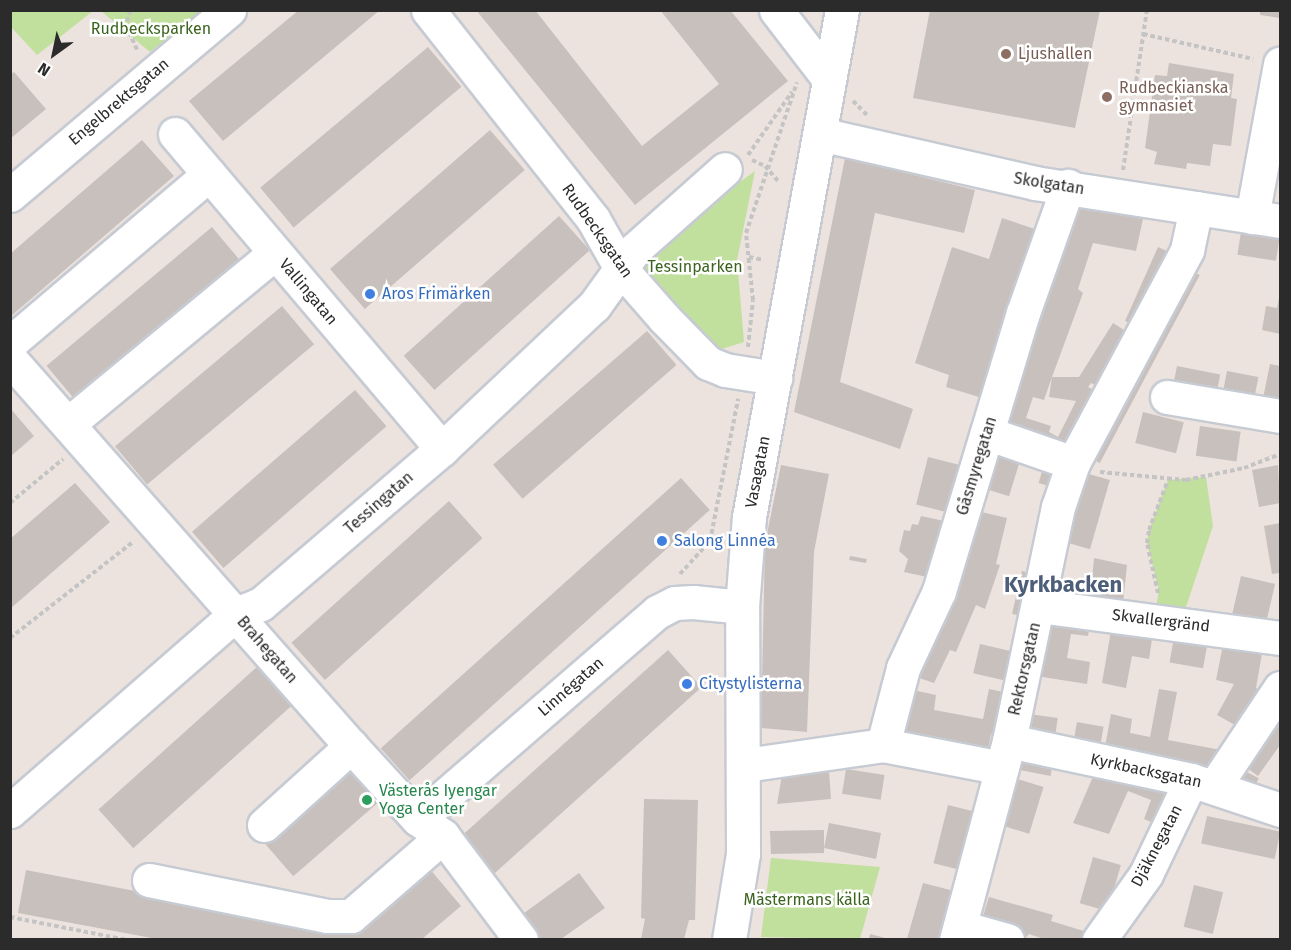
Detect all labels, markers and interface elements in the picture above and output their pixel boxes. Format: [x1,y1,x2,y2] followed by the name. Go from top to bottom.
[91,19,211,39] park label: Rudbecksparken
[24,24,84,84] north arrow
[1018,44,1092,64] place label: Ljushallen
[999,47,1013,61] marker: Ljushallen
[65,54,173,150] street label: Engelbrektsgatan
[34,59,54,80] text: N
[1119,78,1228,116] place label: Rudbeckianska gymnasiet
[1100,90,1114,104] marker: Rudbeckianska gymnasiet
[1012,169,1086,199] street label: Skolgatan
[557,180,637,282] street label: Rudbecksgatan
[275,255,341,329] street label: Vallingatan
[647,257,743,277] park label: Tessinparken
[382,284,491,304] place label: Aros Frimärken
[363,287,377,301] marker: Aros Frimärken
[953,414,1001,518] street label: Gåsmyregatan
[742,434,774,510] street label: Vasagatan
[341,468,417,538] street label: Tessingatan
[674,531,776,551] place label: Salong Linnéa
[655,534,669,548] marker: Salong Linnéa
[1004,572,1122,598] district label: Kyrkbacken
[1111,605,1211,637] street label: Skvallergränd
[233,613,301,687] street label: Brahegatan
[1005,621,1045,717] street label: Rektorsgatan
[534,653,608,721] street label: Linnégatan
[699,674,802,694] place label: Citystylisterna
[680,677,694,691] marker: Citystylisterna
[1089,750,1203,792] street label: Kyrkbacksgatan
[379,781,497,819] place label: Västerås Iyengar Yoga Center
[360,793,374,807] marker: Västerås Iyengar Yoga Center
[1127,802,1187,890] street label: Djäknegatan
[744,890,870,910] park label: Mästermans källa

